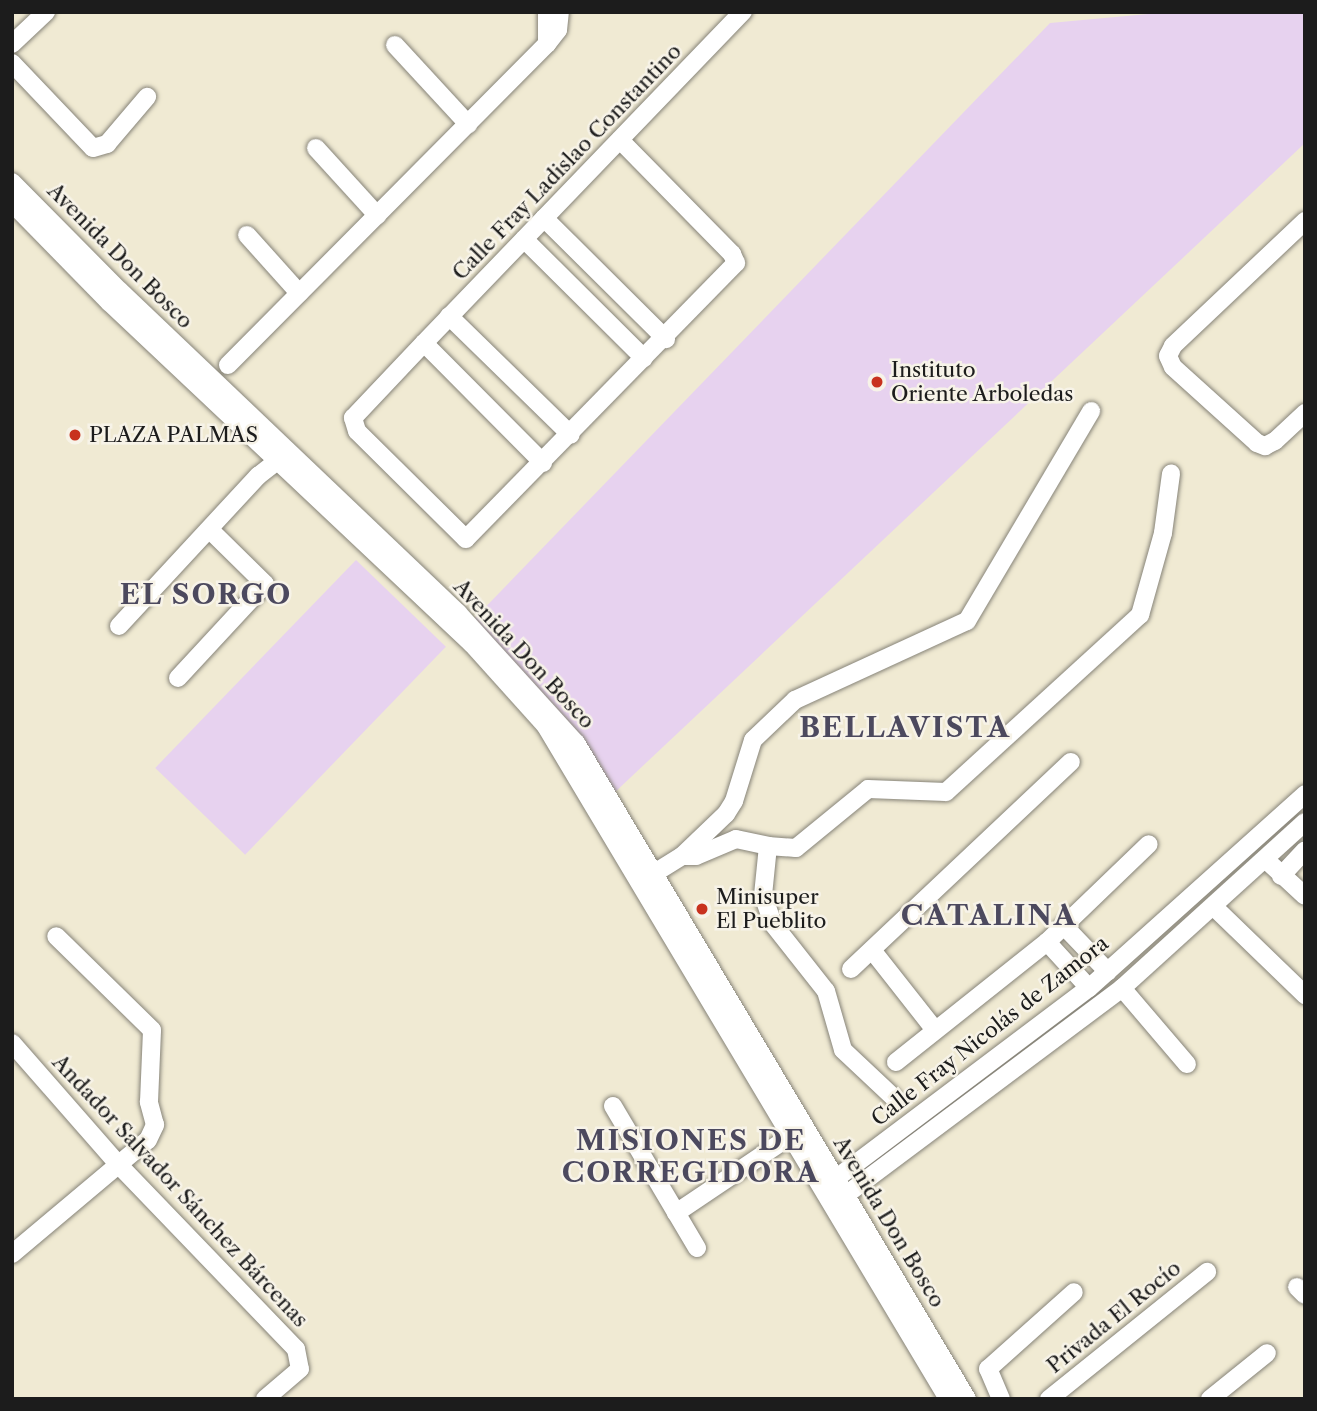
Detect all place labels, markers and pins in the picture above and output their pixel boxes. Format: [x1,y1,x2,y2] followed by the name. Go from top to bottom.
[891,357,1074,407] place label: Instituto Oriente Arboledas
[869,374,885,390] marker: Instituto Oriente Arboledas
[89,422,259,448] place label: PLAZA PALMAS
[67,427,83,443] marker: PLAZA PALMAS
[716,884,826,934] place label: Minisuper El Pueblito
[694,901,710,917] marker: Minisuper El Pueblito

